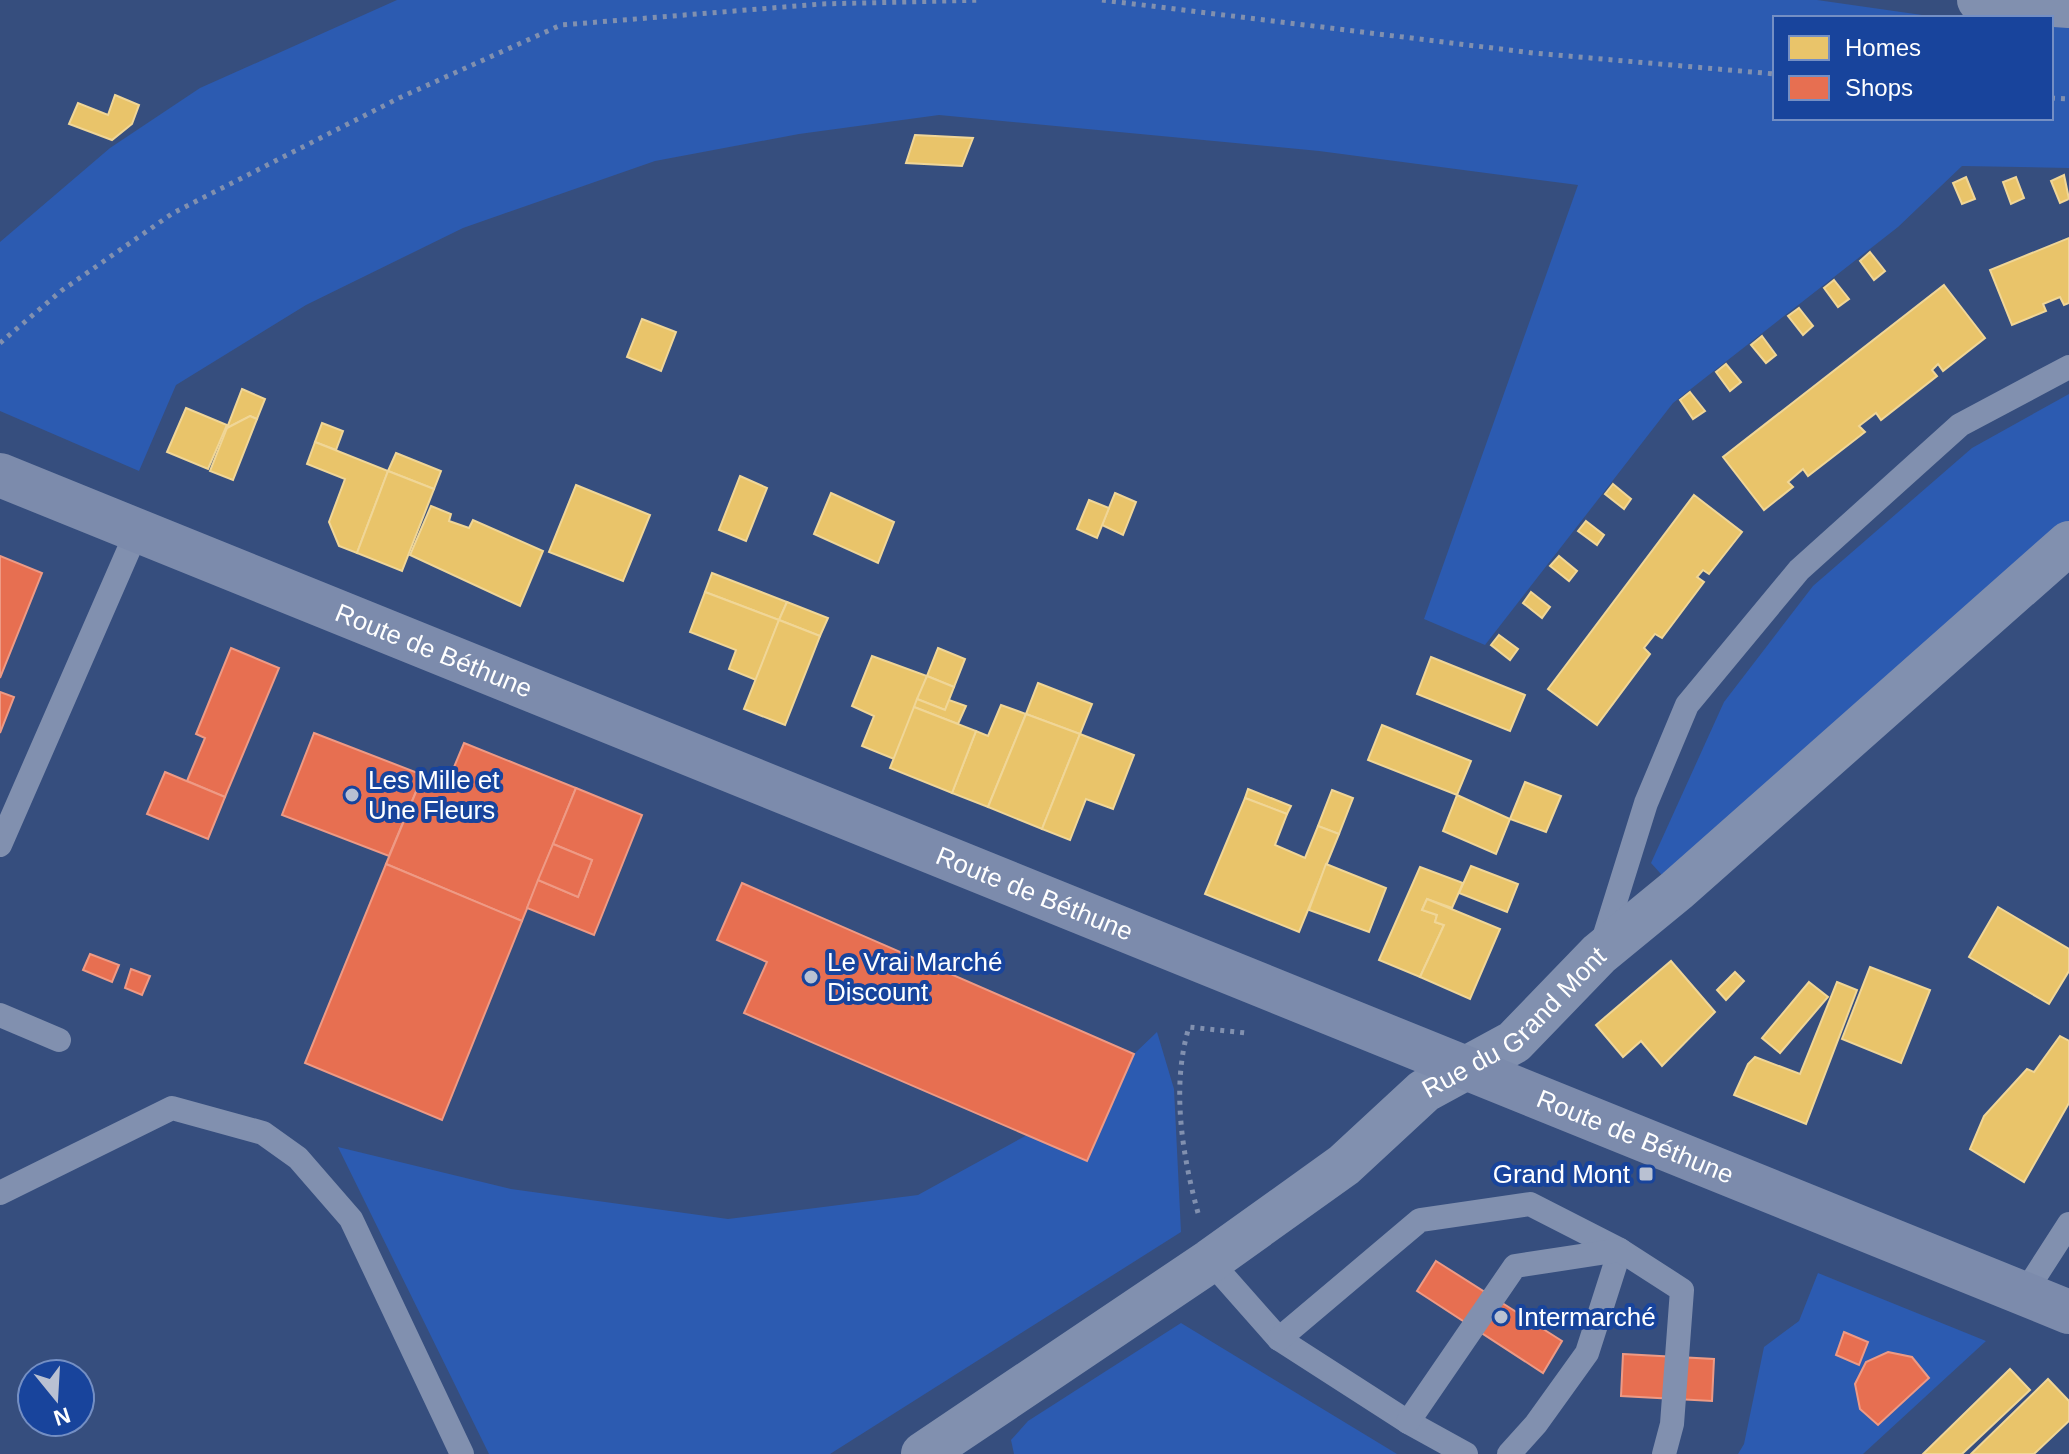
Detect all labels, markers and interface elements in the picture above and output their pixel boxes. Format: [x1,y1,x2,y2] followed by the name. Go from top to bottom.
[1773,16,2053,120] legend
[1845,34,1921,61] text: Homes
[1845,74,1913,101] text: Shops
[331,597,537,704] street label: Route de Béthune
[368,765,500,825] place label: Les Mille et Une Fleurs
[343,786,361,804] marker: Les Mille et Une Fleurs
[932,840,1137,947] street label: Route de Béthune
[1417,940,1612,1104] street label: Rue du Grand Mont
[827,947,1002,1007] place label: Le Vrai Marché Discount
[802,968,820,986] marker: Le Vrai Marché Discount
[1532,1083,1738,1190] street label: Route de Béthune
[1493,1159,1631,1189] place label: Grand Mont
[1637,1165,1655,1183] marker: Grand Mont
[1517,1302,1656,1332] place label: Intermarché
[1492,1308,1510,1326] marker: Intermarché
[16,1358,96,1438] north arrow
[51,1402,73,1431] text: N

